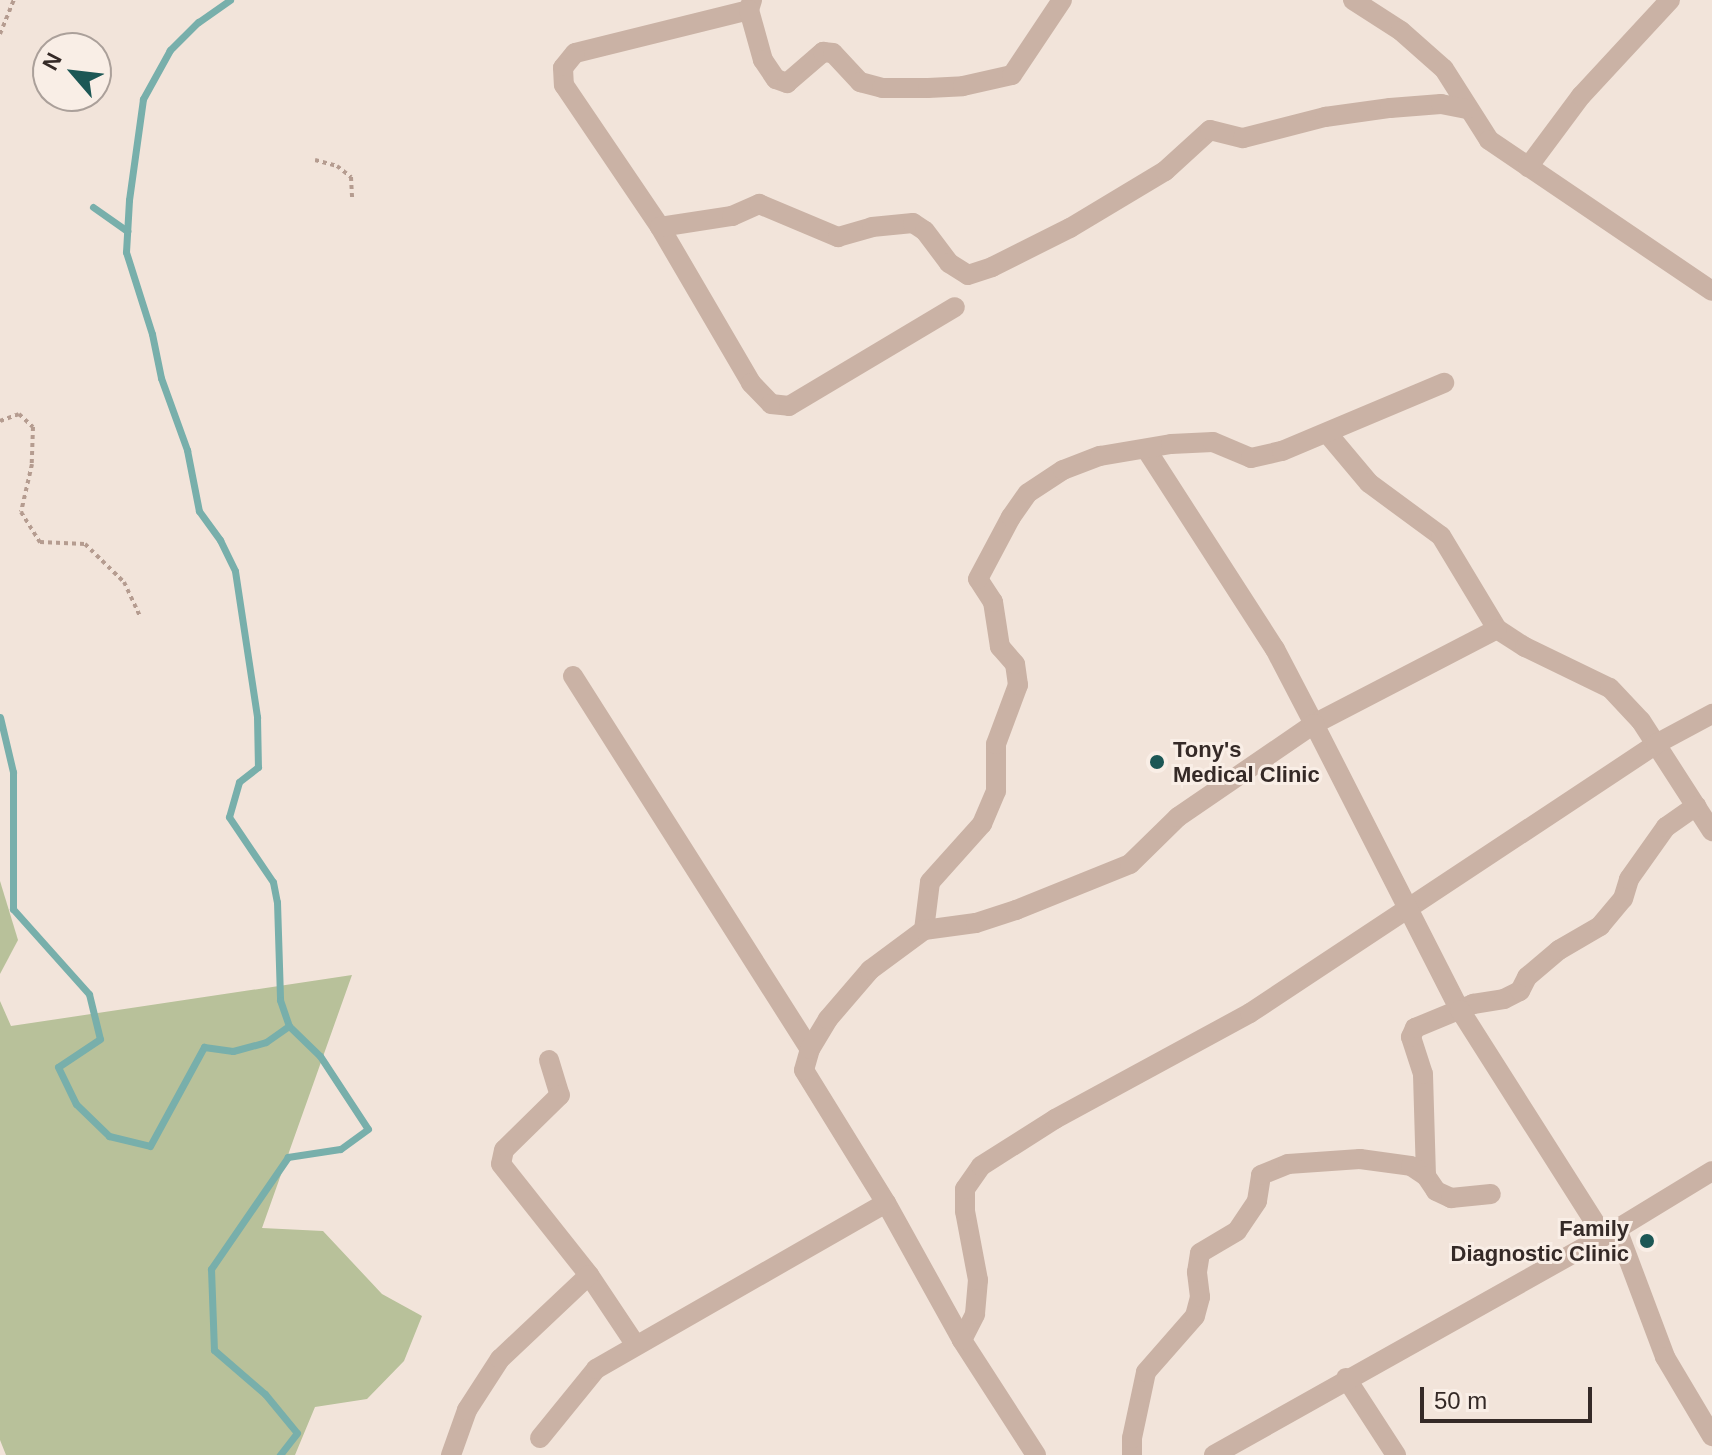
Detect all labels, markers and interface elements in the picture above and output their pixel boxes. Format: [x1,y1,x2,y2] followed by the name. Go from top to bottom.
[32,32,112,112] north arrow
[37,49,67,74] text: N
[1173,736,1320,788] place label: Tony's Medical Clinic
[1148,753,1166,771] marker: Tony's Medical Clinic
[1451,1215,1629,1266] place label: Family Diagnostic Clinic
[1636,1230,1658,1252] marker: Family Diagnostic Clinic
[1424,1371,1596,1421] scale bar
[1434,1387,1487,1414] text: 50 m

